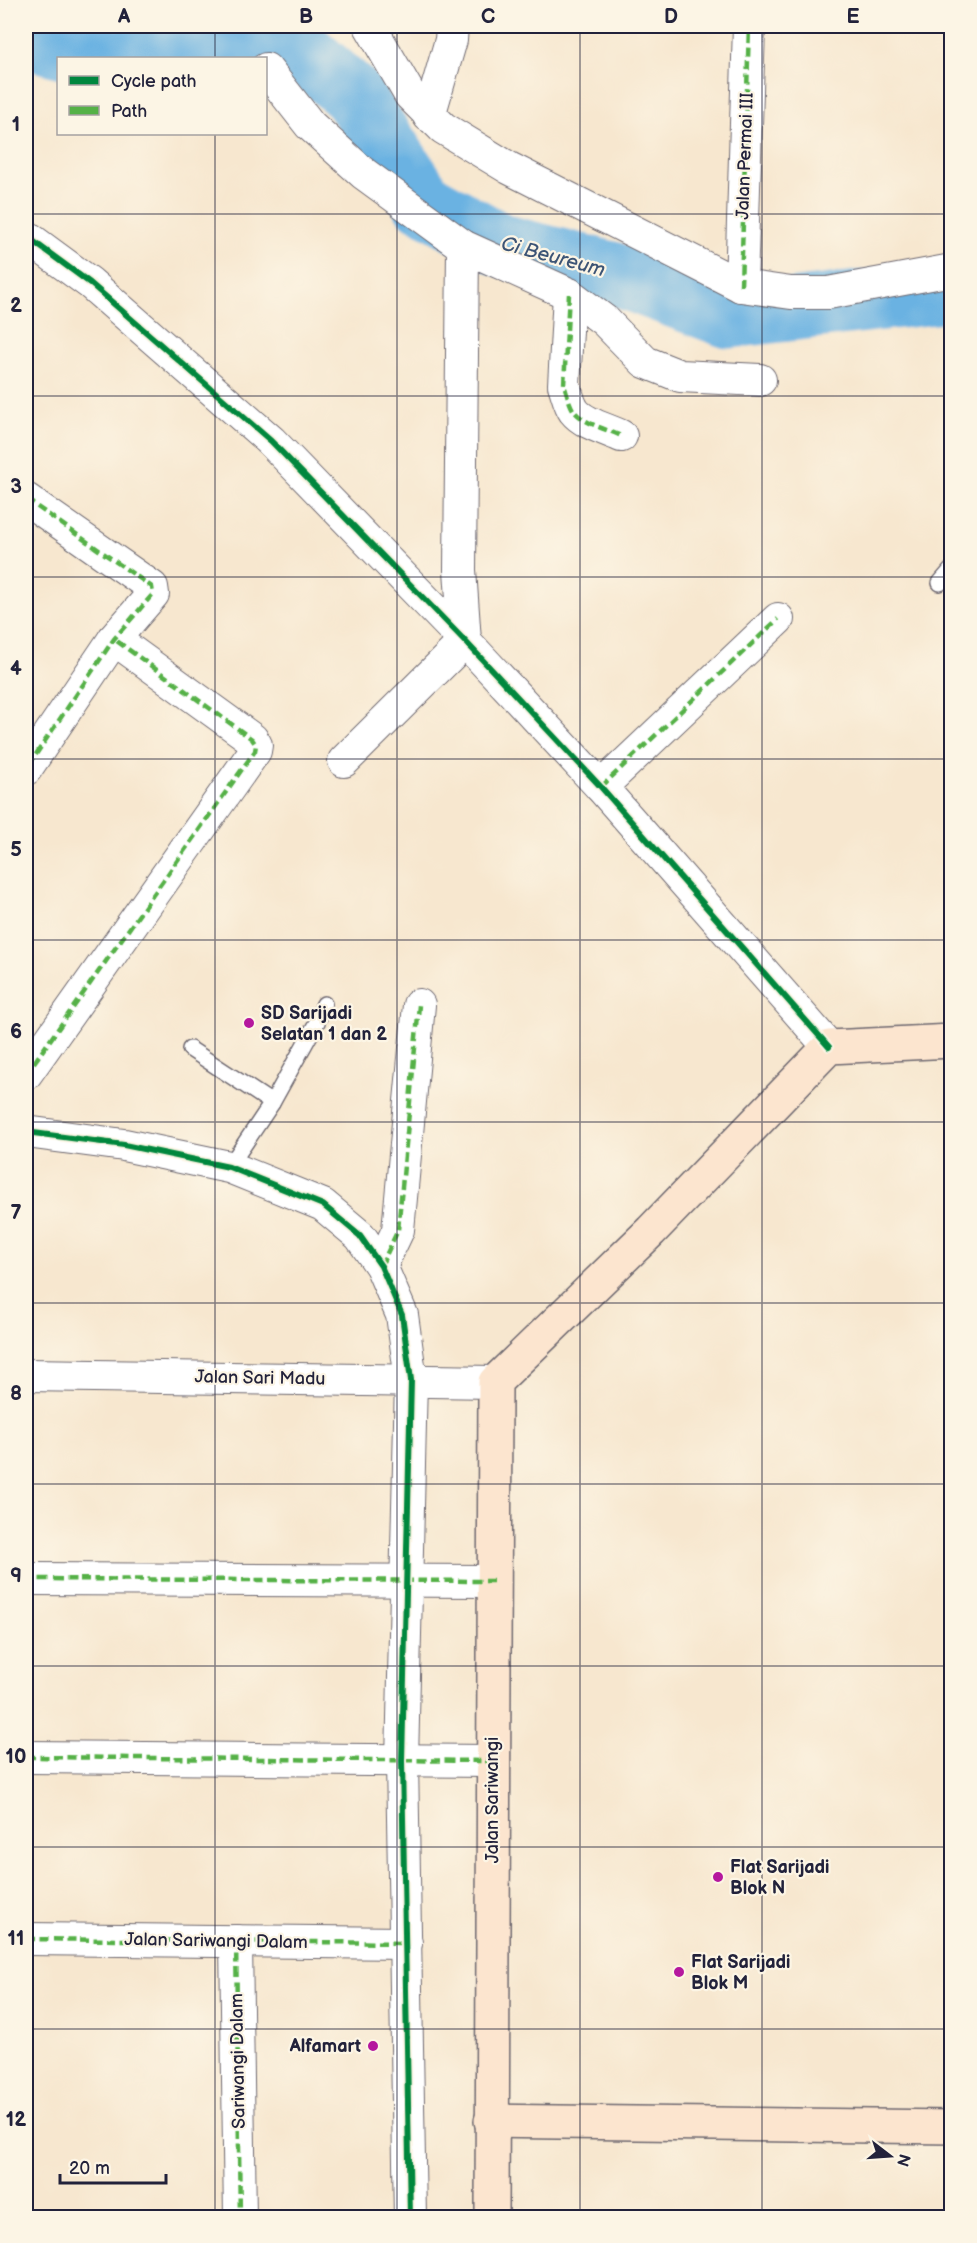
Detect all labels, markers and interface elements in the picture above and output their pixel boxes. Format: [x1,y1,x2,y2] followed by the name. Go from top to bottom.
[117,5,131,29] text: A
[299,5,313,29] text: B
[481,5,495,29] text: C
[664,5,678,29] text: D
[847,5,860,29] text: E
[57,57,267,135] legend
[111,71,197,92] text: Cycle path
[732,92,758,220] street label: Jalan Permai III
[111,101,147,122] text: Path
[12,113,20,137] text: 1
[498,232,608,282] water label: Ci Beureum
[10,294,22,318] text: 2
[10,475,22,499] text: 3
[10,657,22,681] text: 4
[10,838,22,862] text: 5
[261,1003,387,1045] place label: SD Sarijadi Selatan 1 dan 2
[242,1016,256,1030] marker: SD Sarijadi Selatan 1 dan 2
[10,1020,22,1044] text: 6
[10,1201,22,1225] text: 7
[194,1366,326,1390] street label: Jalan Sari Madu
[10,1382,22,1406] text: 8
[10,1564,22,1588] text: 9
[482,1737,503,1863] street label: Jalan Sariwangi
[6,1745,26,1769] text: 10
[730,1857,830,1899] place label: Flat Sarijadi Blok N
[711,1870,725,1884] marker: Flat Sarijadi Blok N
[8,1927,24,1951] text: 11
[124,1929,308,1953] street label: Jalan Sariwangi Dalam
[691,1952,791,1994] place label: Flat Sarijadi Blok M
[672,1965,686,1979] marker: Flat Sarijadi Blok M
[226,1993,250,2129] street label: Sariwangi Dalam
[289,2036,361,2057] place label: Alfamart
[366,2039,380,2053] marker: Alfamart
[6,2108,26,2132] text: 12
[860,2126,920,2186] north arrow
[60,2147,166,2185] scale bar
[892,2151,914,2168] text: N
[69,2158,110,2179] text: 20 m

